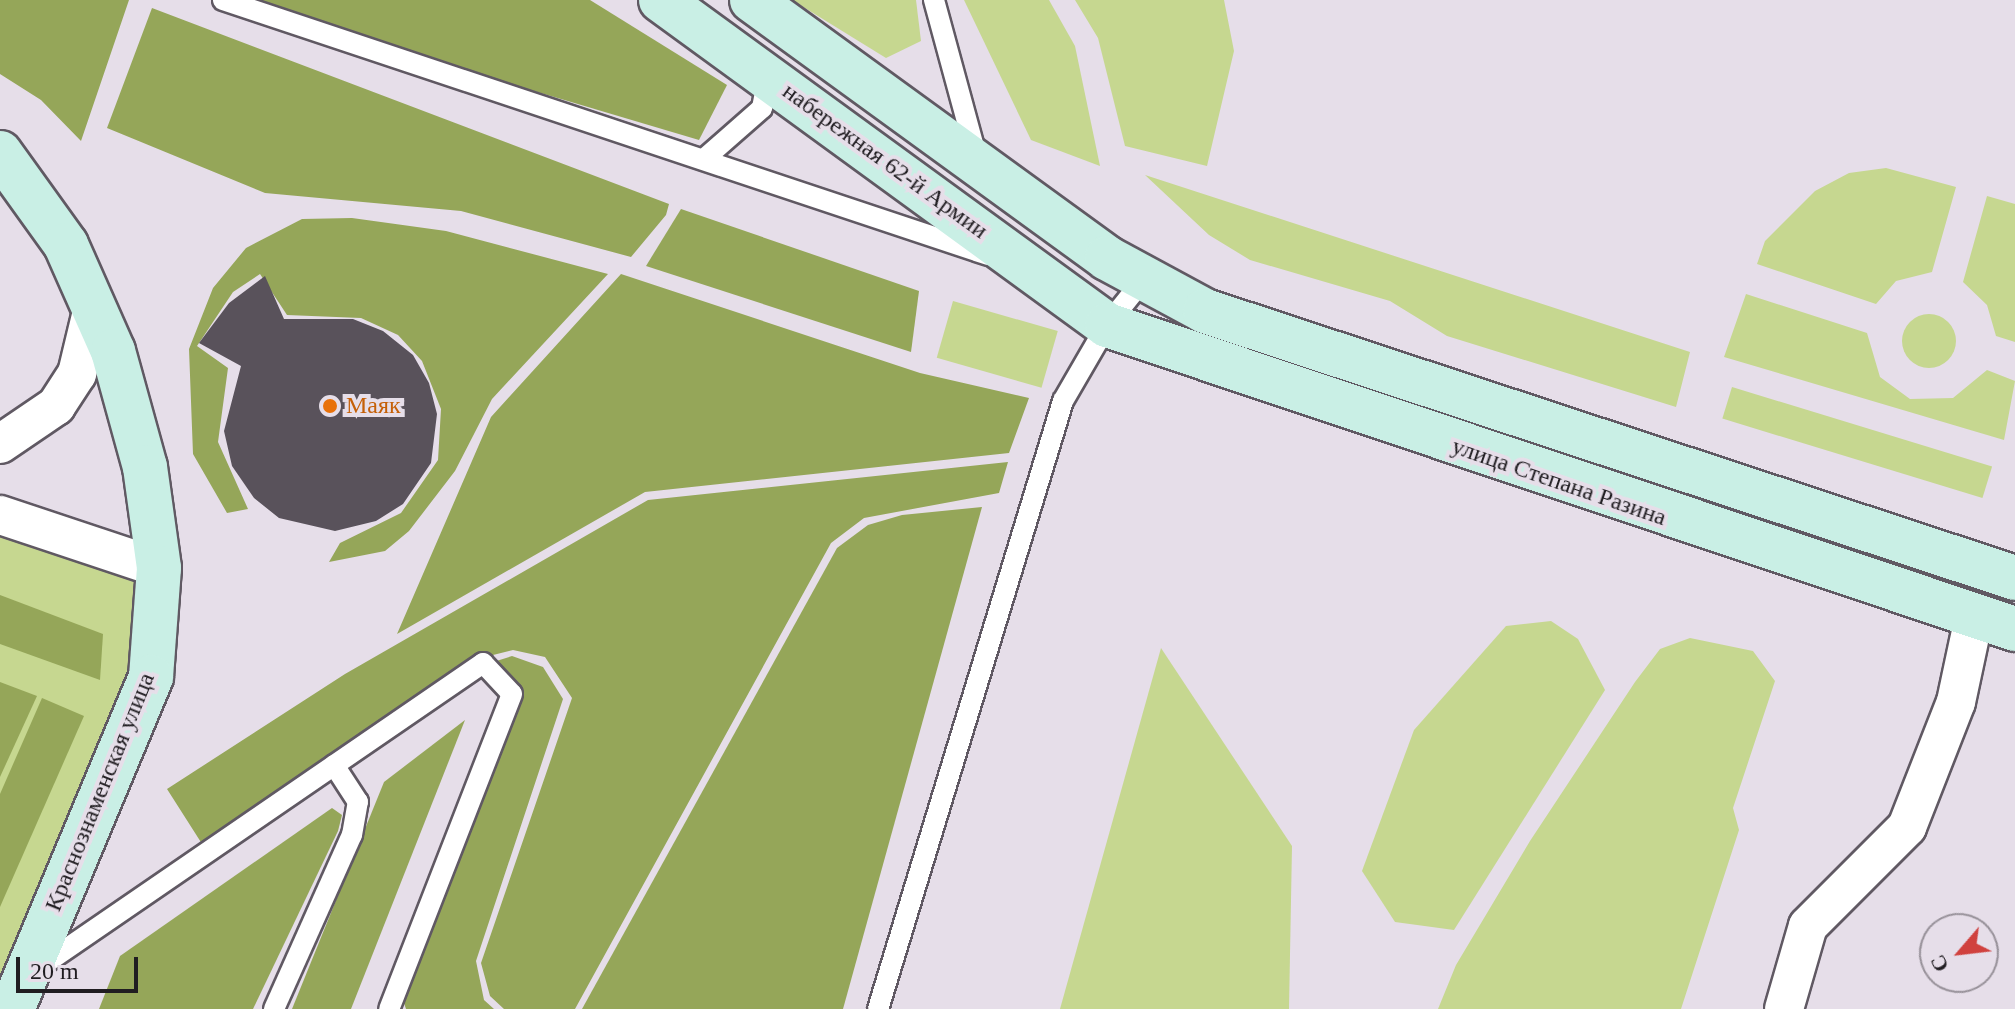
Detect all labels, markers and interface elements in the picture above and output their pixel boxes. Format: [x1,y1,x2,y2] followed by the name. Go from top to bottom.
[777,77,993,245] street label: набережная 62-й Армии
[346,392,401,420] place label: Маяк
[321,397,339,415] marker: Маяк
[1448,432,1670,532] street label: улица Степана Разина
[39,669,161,915] street label: Краснознаменская улица
[1919,913,1999,993] north arrow
[20,941,142,991] scale bar
[1924,951,1954,976] text: С
[30,958,79,984] text: 20 m

